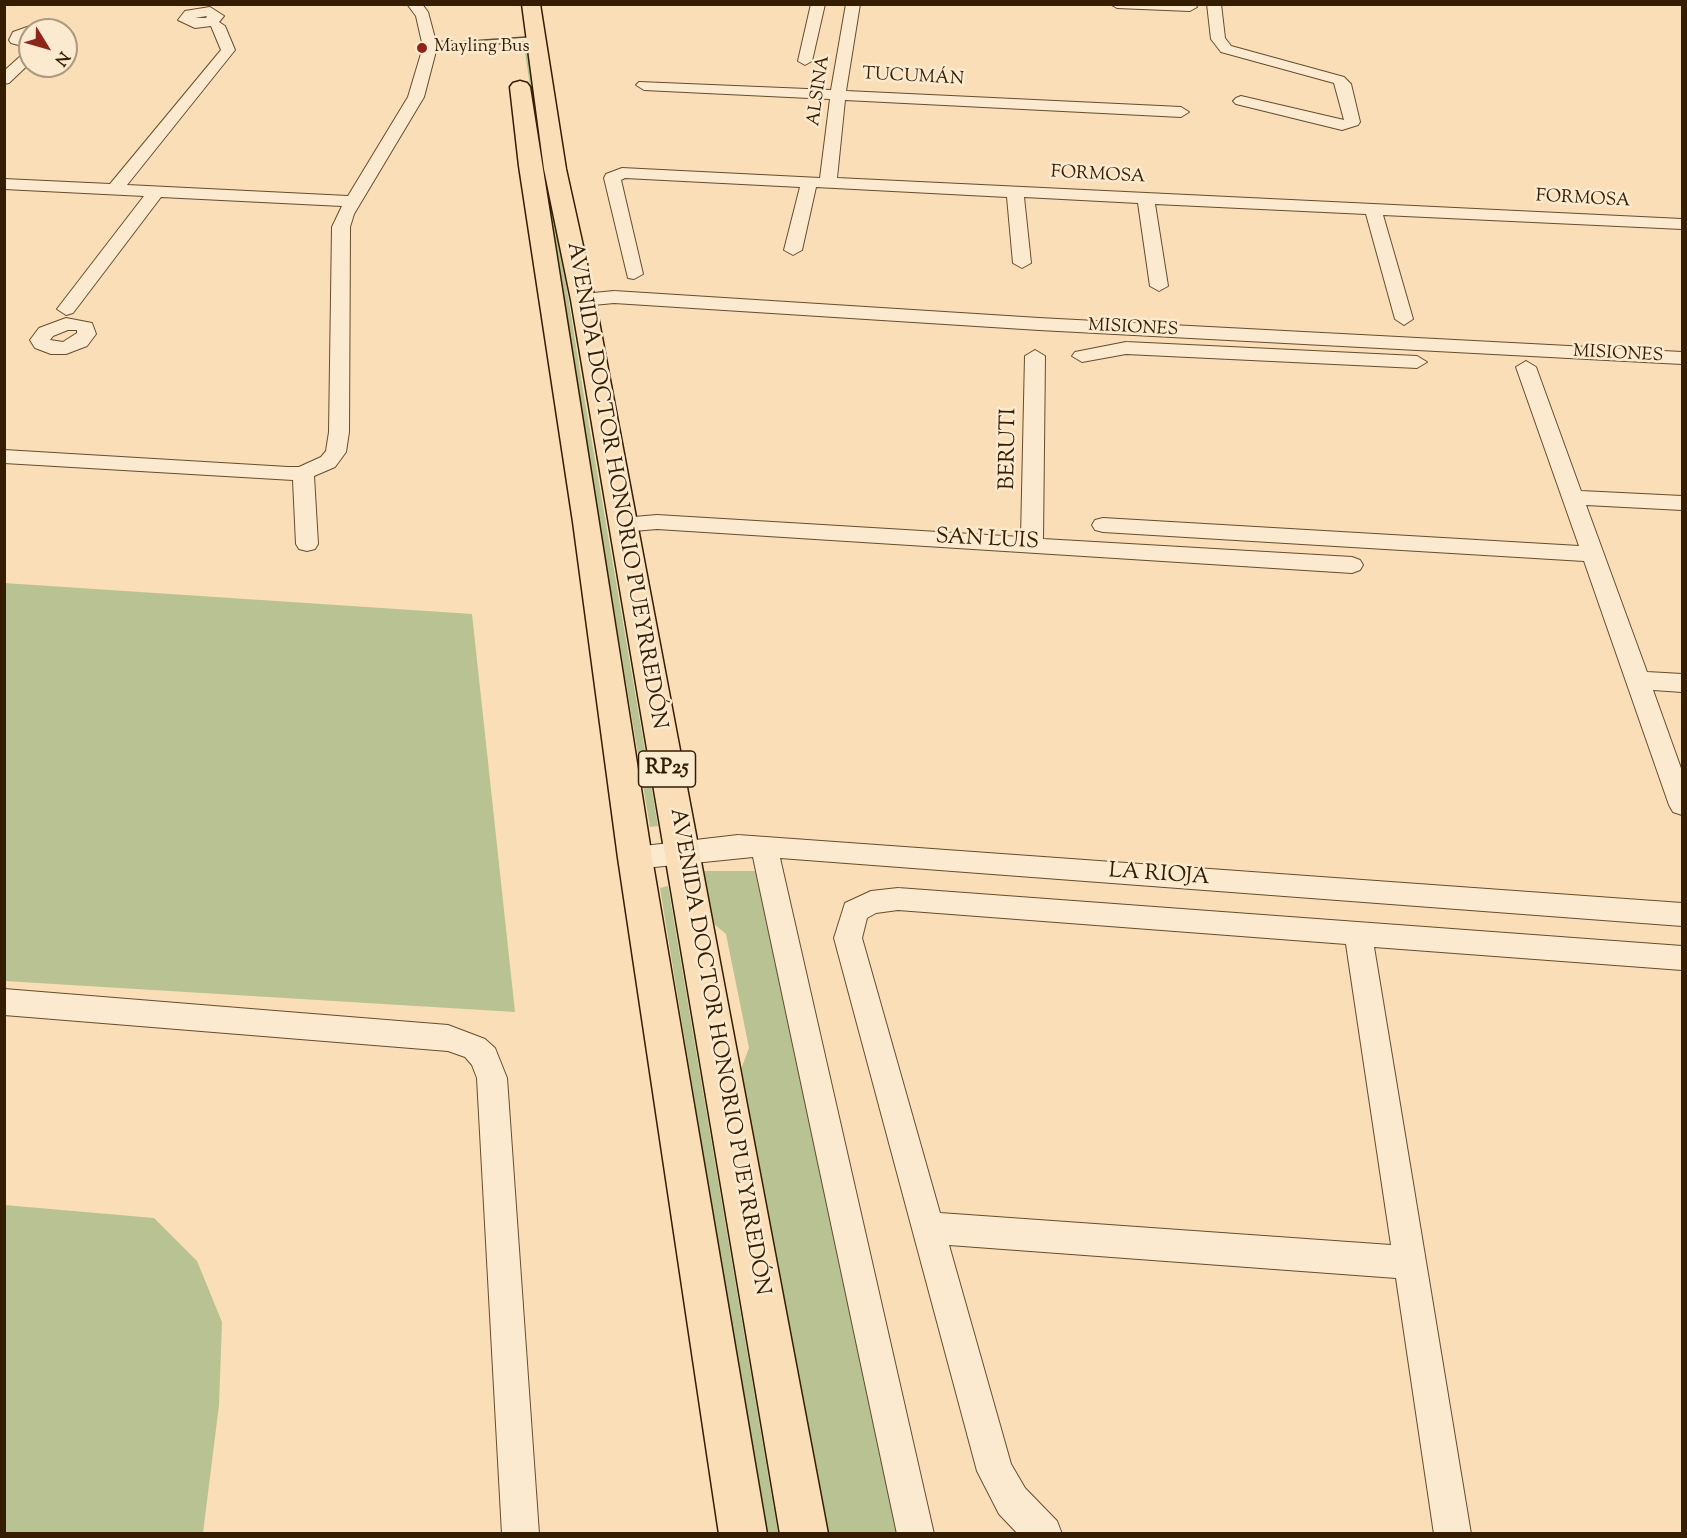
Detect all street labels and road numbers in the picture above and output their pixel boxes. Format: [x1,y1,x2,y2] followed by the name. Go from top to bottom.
[804,54,836,128] street label: ALSINA
[861,65,965,91] street label: TUCUMÁN
[1050,163,1146,189] street label: FORMOSA
[1535,187,1631,213] street label: FORMOSA
[559,240,671,732] street label: AVENIDA DOCTOR HONORIO PUEYRREDÓN
[1087,316,1179,342] street label: MISIONES
[1572,342,1664,368] street label: MISIONES
[996,408,1024,490] street label: BERUTI
[935,525,1039,557] street label: SAN LUIS
[638,751,696,787] road number: RP25
[662,806,774,1298] street label: AVENIDA DOCTOR HONORIO PUEYRREDÓN
[1108,859,1210,893] street label: LA RIOJA

